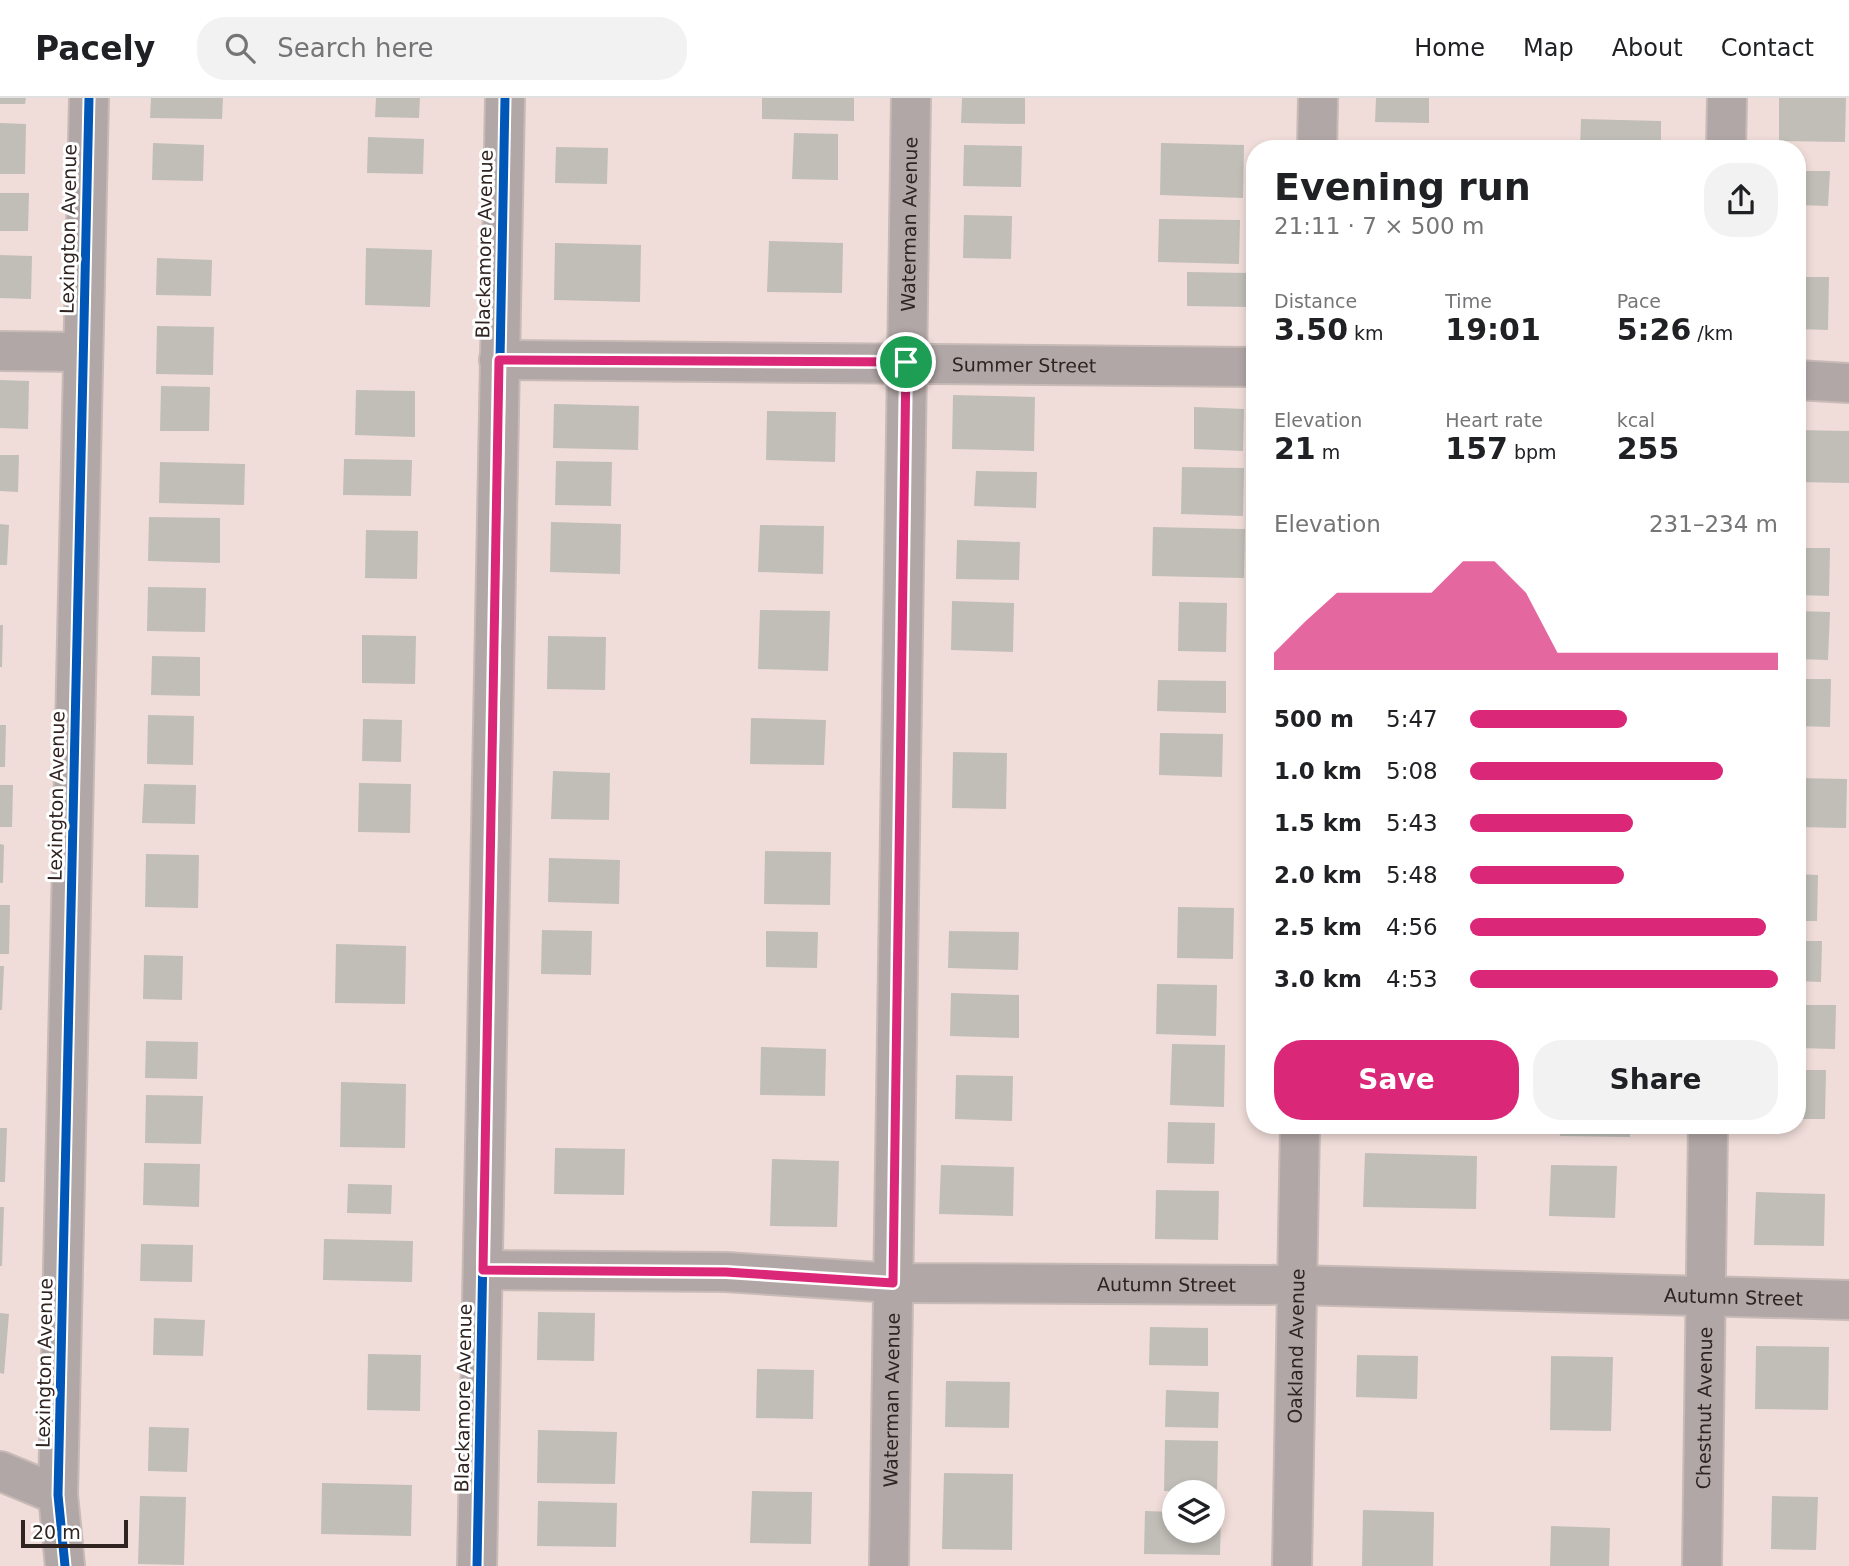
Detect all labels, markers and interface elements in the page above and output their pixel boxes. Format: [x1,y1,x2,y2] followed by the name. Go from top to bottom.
[197,17,687,80] search box
[35,29,155,68] text: Pacely
[221,29,259,67] icon: search
[277,33,434,63] text: Search here
[1414,34,1485,62] text: Home
[1523,34,1574,62] text: Map
[1612,34,1683,62] text: About
[1721,34,1814,62] text: Contact
[897,137,921,312] street label: Waterman Avenue
[56,144,80,314] street label: Lexington Avenue
[471,150,497,338] street label: Blackamore Avenue
[1704,163,1778,237] button: share
[1274,165,1531,209] text: Evening run
[1274,213,1484,239] text: 21:11 · 7 × 500 m
[1274,290,1357,312] text: Distance
[1445,290,1492,312] text: Time
[1617,290,1661,312] text: Pace
[1274,312,1348,347] text: 3.50
[1445,312,1541,347] text: 19:01
[1617,312,1691,347] text: 5:26
[1348,322,1384,344] text: km
[1691,322,1733,344] text: /km
[876,332,936,392] pin
[887,343,925,381] icon: arrive
[952,353,1096,377] street label: Summer Street
[1274,409,1362,431] text: Elevation
[1445,409,1543,431] text: Heart rate
[1617,409,1655,431] text: kcal
[1274,431,1316,466] text: 21
[1445,431,1508,466] text: 157
[1617,431,1679,466] text: 255
[1316,441,1340,463] text: m
[1508,441,1557,463] text: bpm
[1274,511,1381,537] text: Elevation
[1649,511,1778,537] text: 231–234 m
[1274,706,1354,732] text: 500 m
[1386,706,1438,732] text: 5:47
[44,711,68,881] street label: Lexington Avenue
[1274,758,1362,784] text: 1.0 km
[1386,758,1438,784] text: 5:08
[1274,810,1362,836] text: 1.5 km
[1386,810,1438,836] text: 5:43
[1274,862,1362,888] text: 2.0 km
[1386,862,1438,888] text: 5:48
[1274,914,1362,940] text: 2.5 km
[1386,914,1438,940] text: 4:56
[1274,966,1362,992] text: 3.0 km
[1386,966,1438,992] text: 4:53
[1274,1040,1519,1120] button: Save
[1533,1040,1778,1120] button: Share
[1284,1268,1308,1424] street label: Oakland Avenue
[1097,1273,1236,1296] street label: Autumn Street
[32,1278,56,1448] street label: Lexington Avenue
[1664,1284,1803,1310] street label: Autumn Street
[450,1304,476,1492] street label: Blackamore Avenue
[879,1312,904,1488] street label: Waterman Avenue
[1692,1327,1716,1489] street label: Chestnut Avenue
[1162,1480,1225,1543] map controls
[1162,1480,1225,1543] button: layers
[21,1517,128,1549] scale bar
[32,1521,81,1543] text: 20 m

